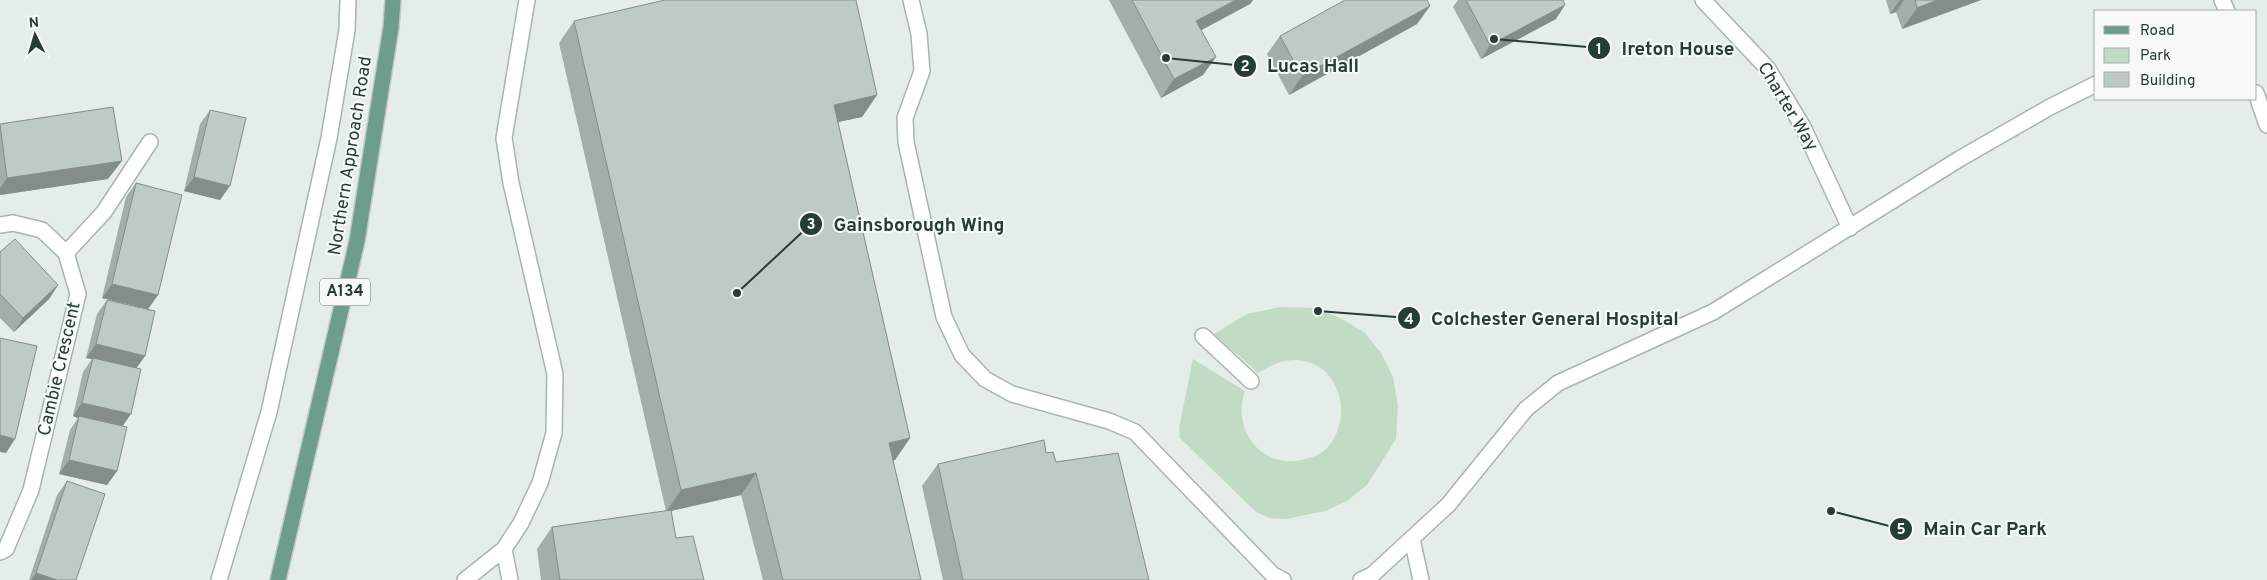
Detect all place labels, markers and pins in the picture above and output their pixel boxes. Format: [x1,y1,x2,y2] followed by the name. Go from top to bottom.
[1587,31,1744,65] callout: Ireton House
[1232,49,1369,83] callout: Lucas Hall
[798,207,1015,241] callout: Gainsborough Wing
[1396,301,1689,335] callout: Colchester General Hospital
[1888,512,2057,546] callout: Main Car Park

